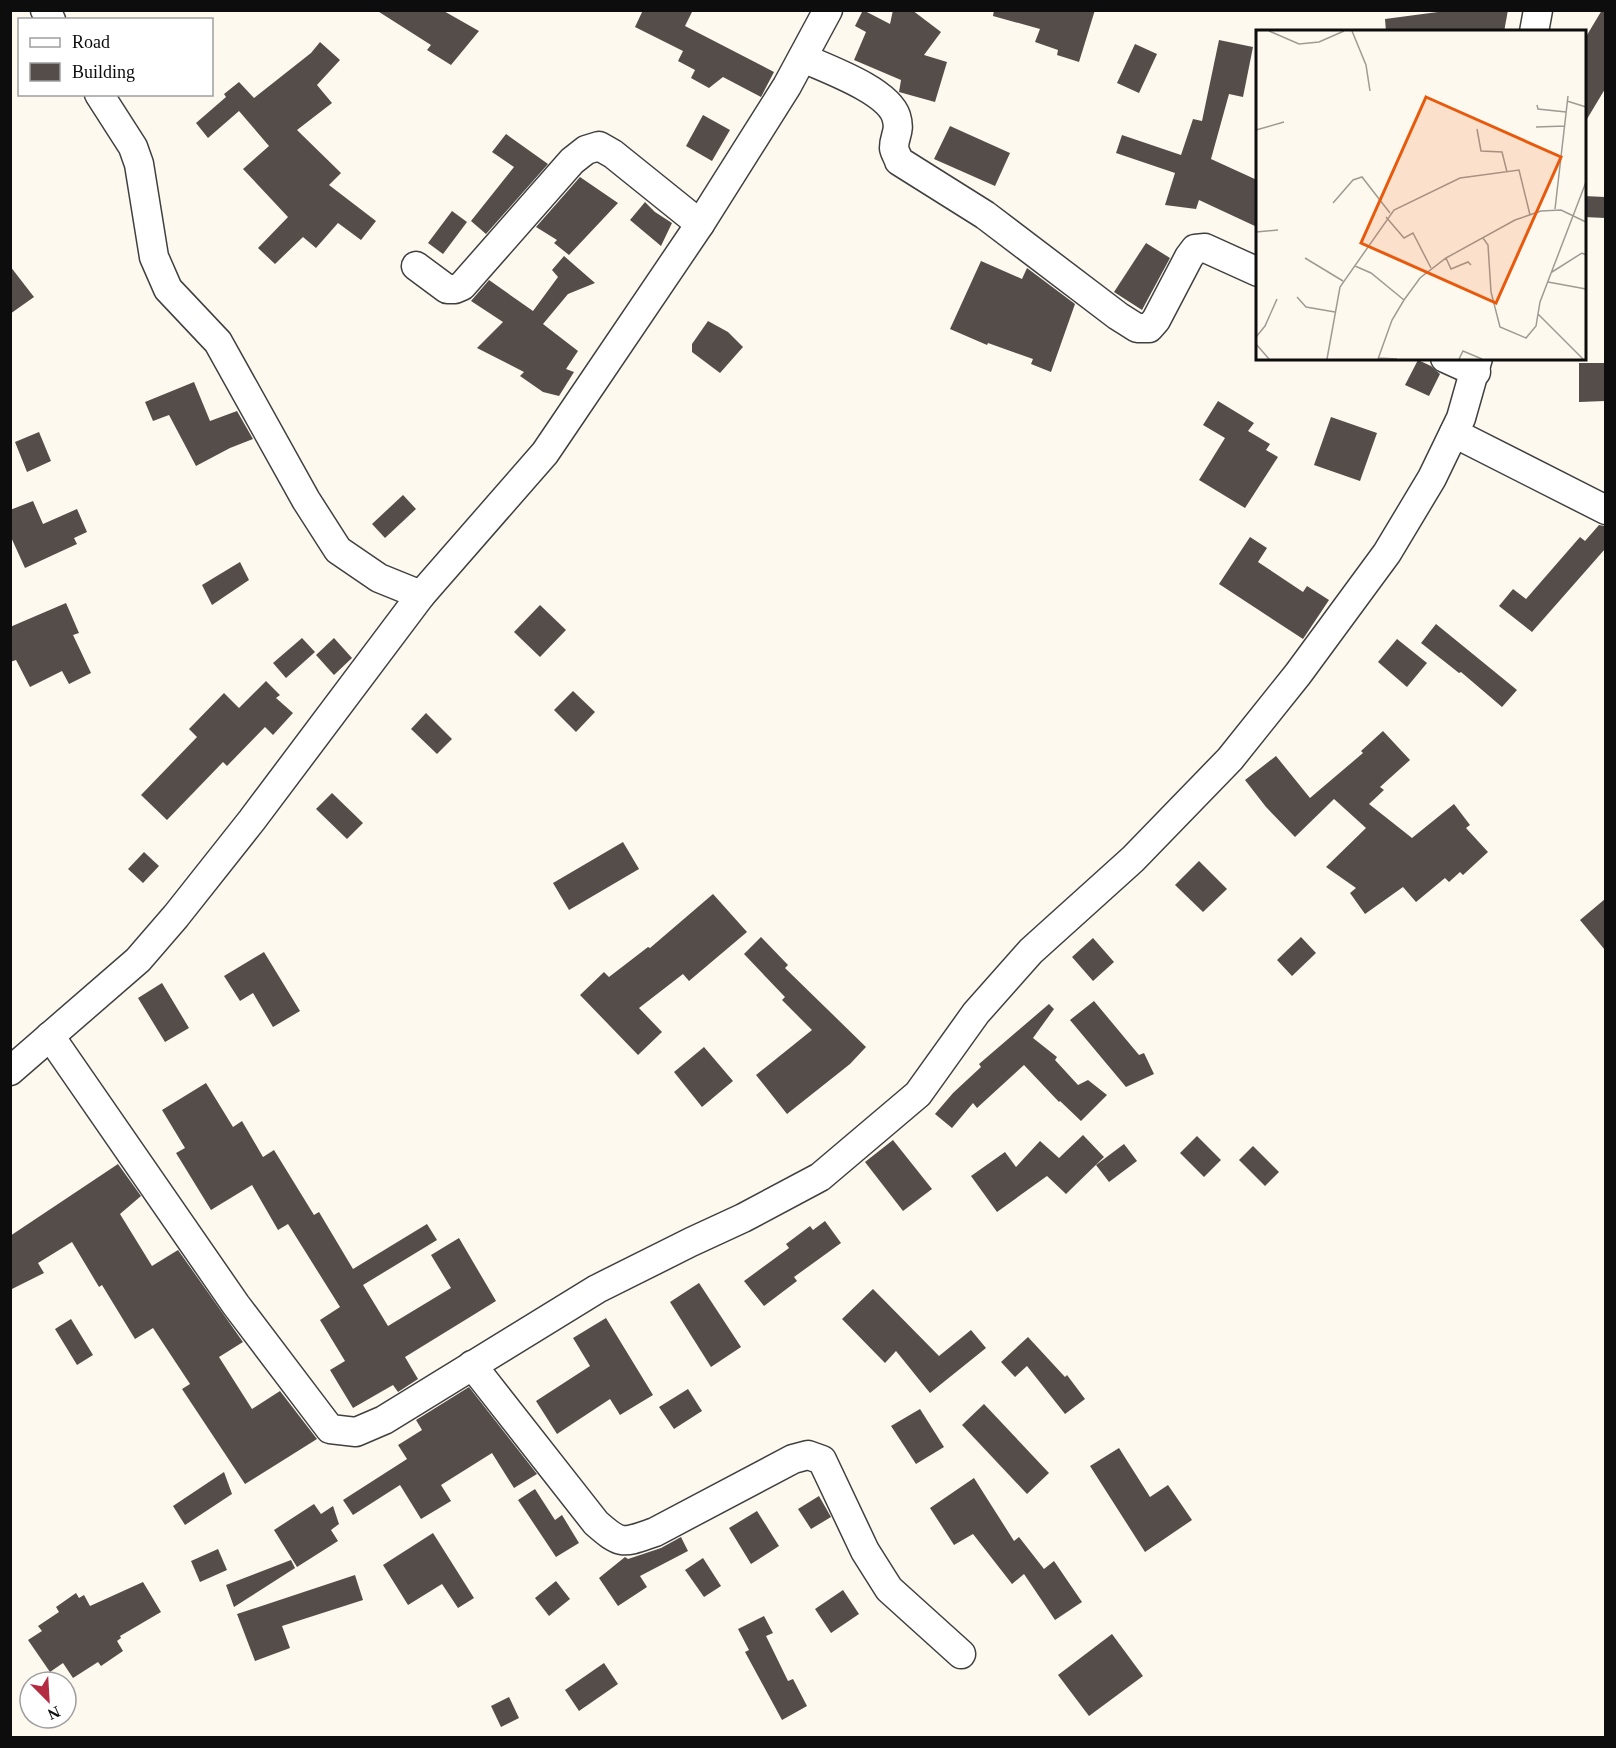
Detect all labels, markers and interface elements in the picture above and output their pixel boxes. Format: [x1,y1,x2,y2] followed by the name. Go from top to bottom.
[18,18,213,96] legend
[1256,30,1586,360] inset map
[72,32,110,52] text: Road
[72,62,135,82] text: Building
[18,1670,78,1730] north arrow
[45,1703,63,1724] text: N

